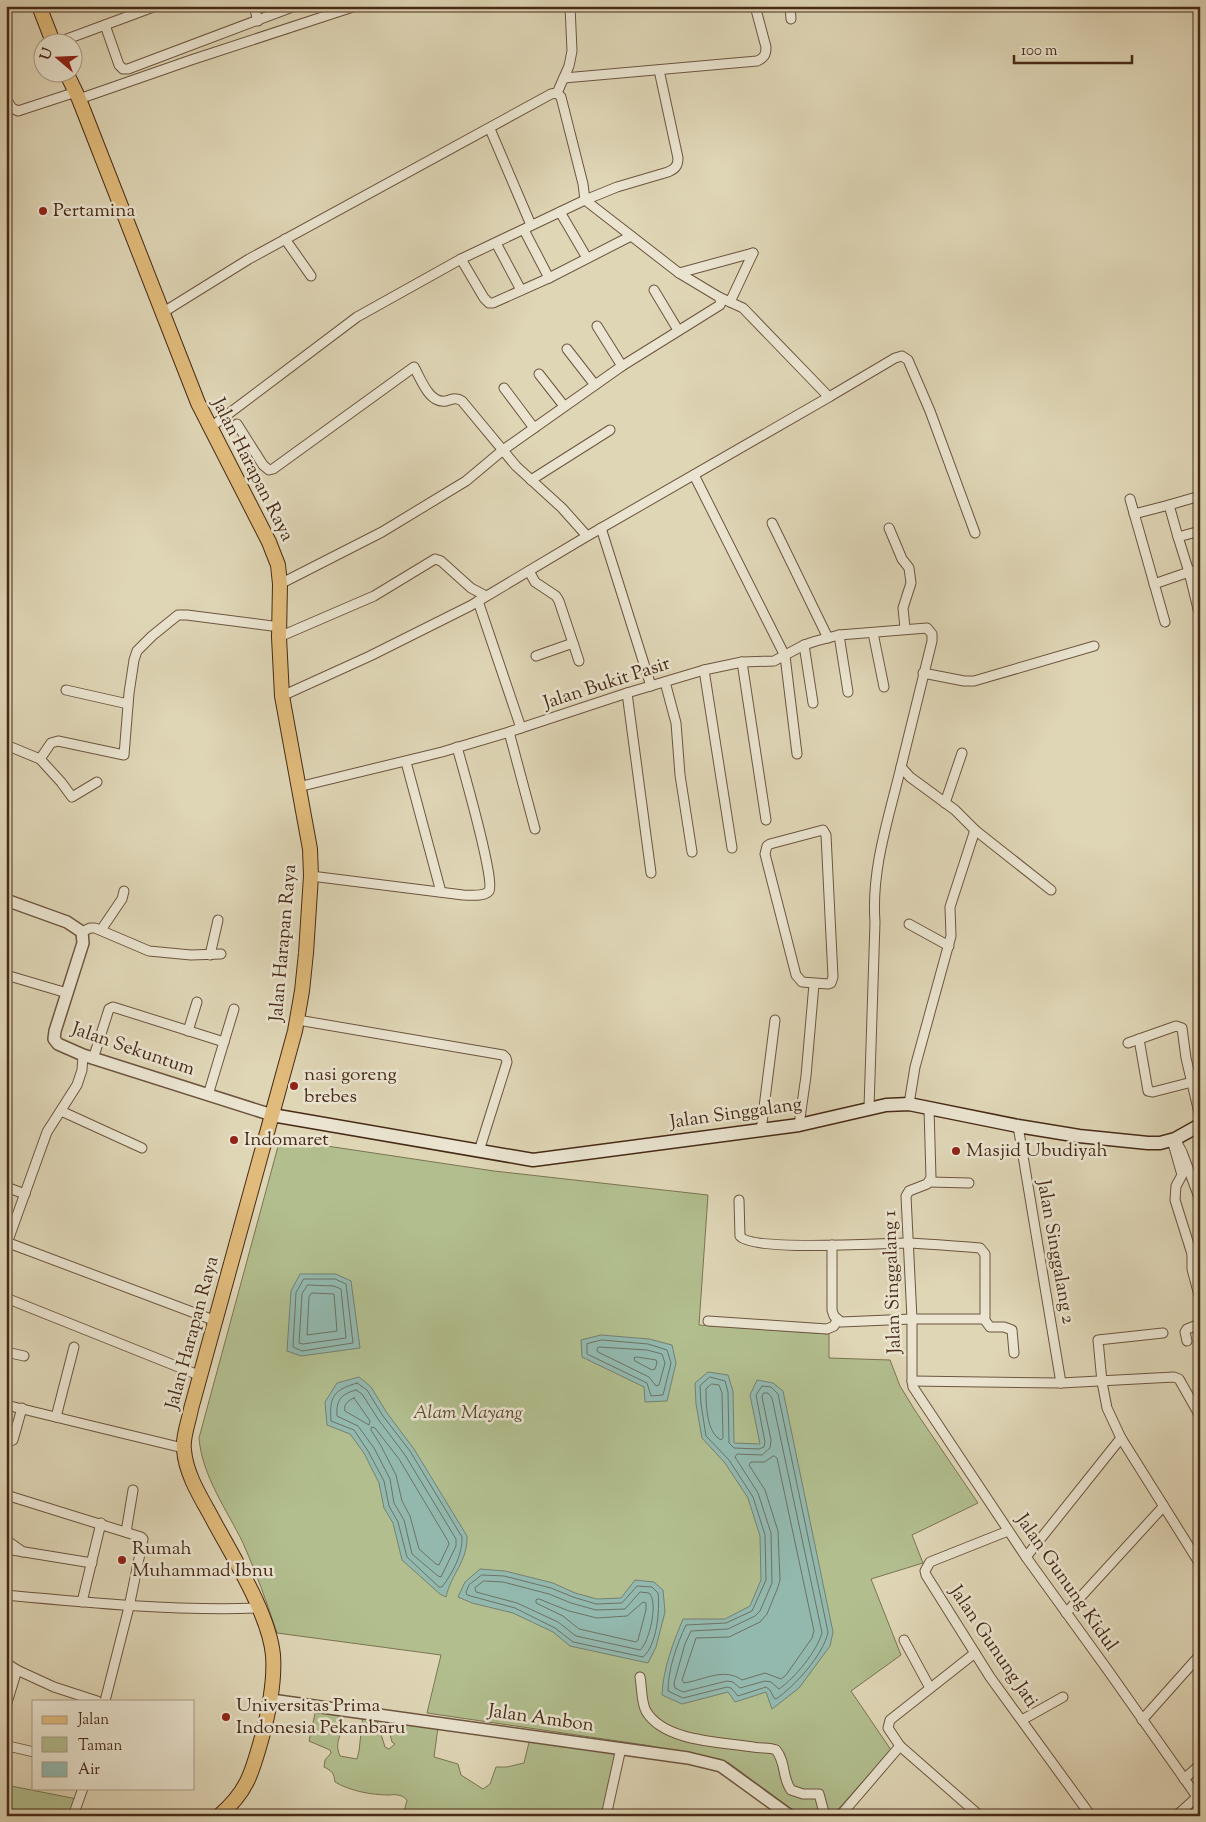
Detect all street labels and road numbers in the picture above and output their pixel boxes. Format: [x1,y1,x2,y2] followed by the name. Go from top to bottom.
[204,393,300,547] street label: Jalan Harapan Raya
[539,651,674,718] street label: Jalan Bukit Pasir
[264,863,304,1024] street label: Jalan Harapan Raya
[67,1016,199,1084] street label: Jalan Sekuntum
[667,1091,804,1137] street label: Jalan Singgalang
[1029,1177,1081,1326] street label: Jalan Singgalang 2
[877,1209,909,1355] street label: Jalan Singgalang 1
[159,1253,227,1414] street label: Jalan Harapan Raya
[1008,1508,1124,1657] street label: Jalan Gunung Kidul
[941,1580,1044,1714] street label: Jalan Gunung Jati
[485,1698,596,1740] street label: Jalan Ambon

